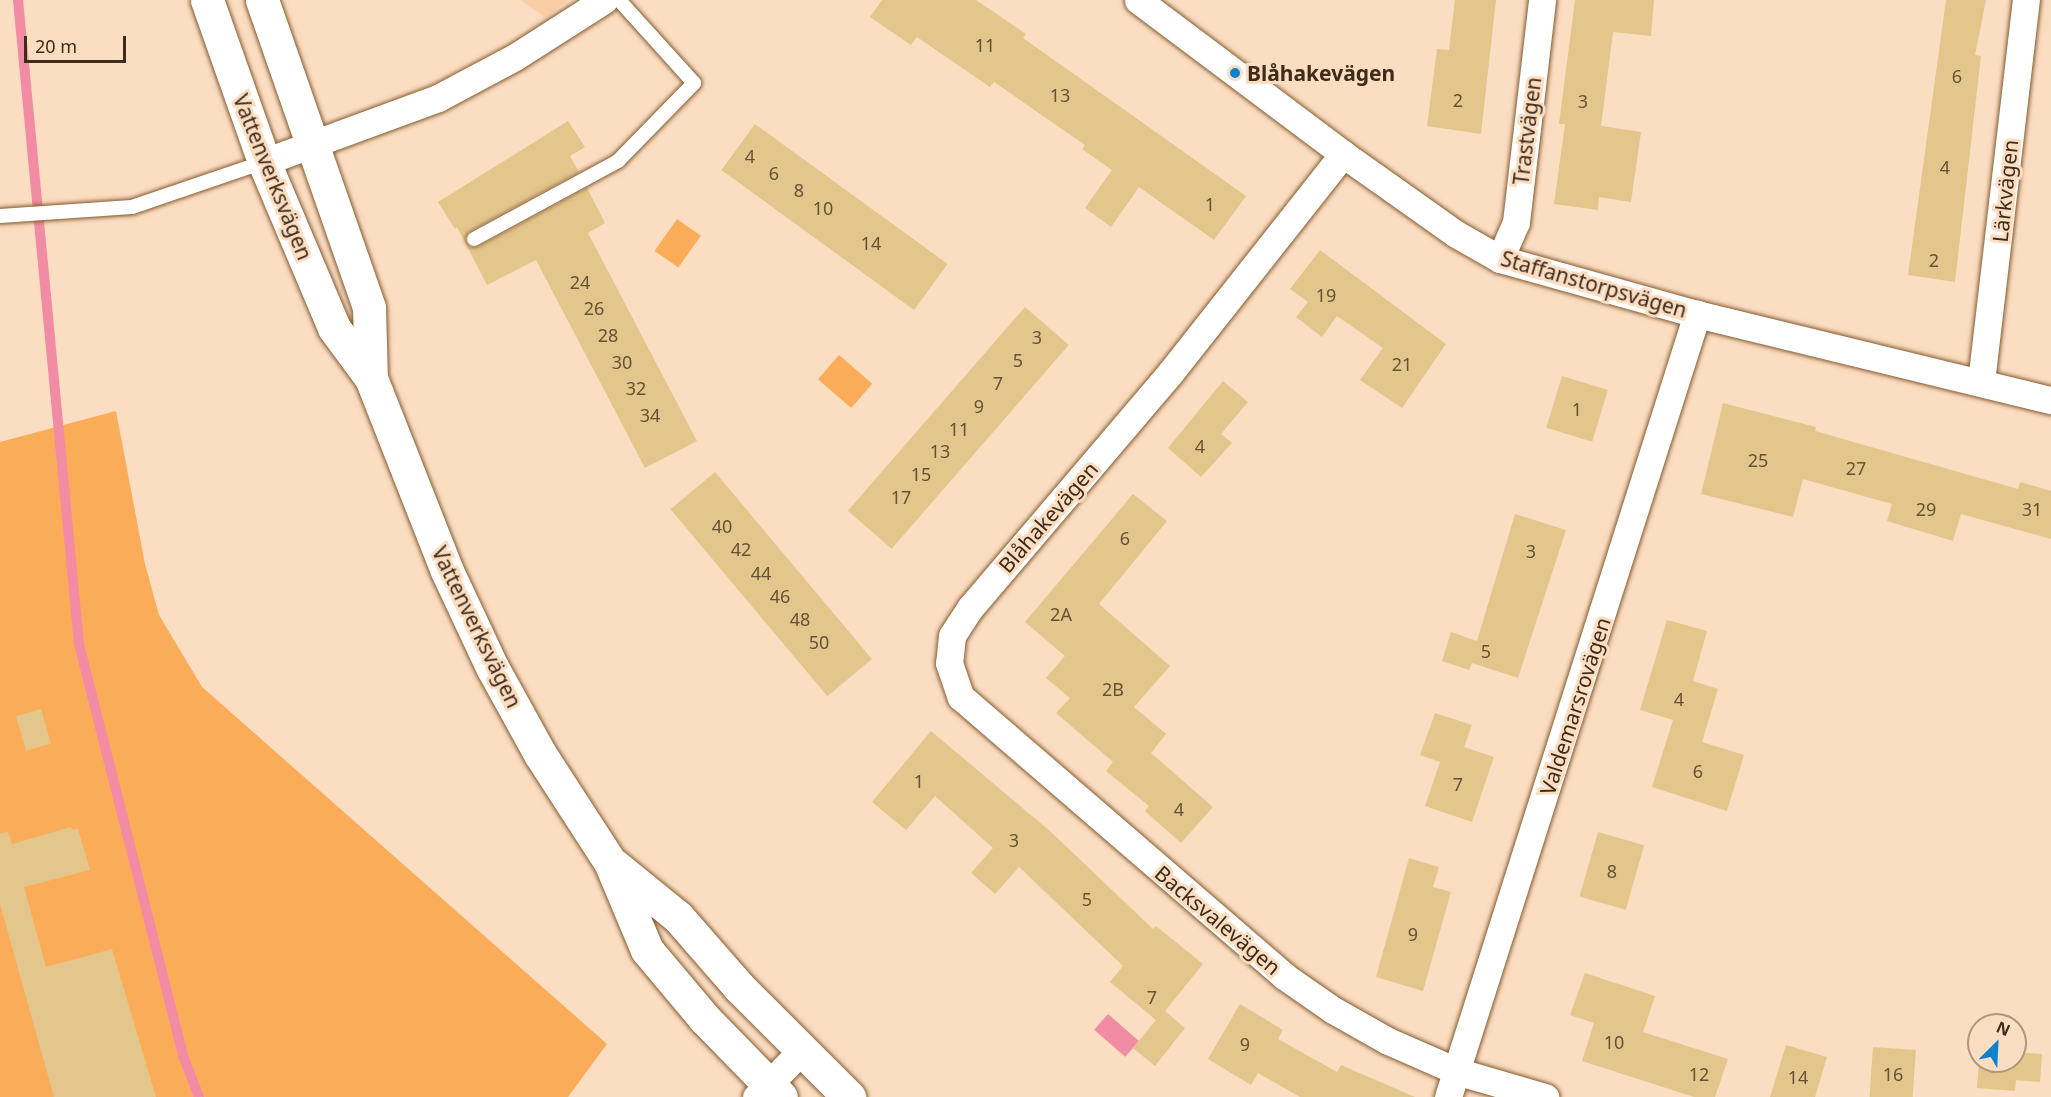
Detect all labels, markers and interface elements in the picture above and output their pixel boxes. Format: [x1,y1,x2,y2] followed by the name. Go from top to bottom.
[27,24,129,62] scale bar
[35,34,77,58] text: 20 m
[975,34,995,56] house number: 11
[1247,60,1395,86] place label: Blåhakevägen
[1952,65,1962,87] house number: 6
[1228,66,1242,80] marker: Blåhakevägen
[1508,76,1546,186] street label: Trastvägen
[1050,84,1070,106] house number: 13
[1453,89,1463,111] house number: 2
[228,90,318,264] street label: Vattenverksvägen
[1578,90,1588,112] house number: 3
[1987,139,2023,243] street label: Lärkvägen
[745,145,755,167] house number: 4
[1940,156,1950,178] house number: 4
[769,162,779,184] house number: 6
[794,179,804,201] house number: 8
[1205,193,1215,215] house number: 1
[813,197,833,219] house number: 10
[861,232,881,254] house number: 14
[1498,245,1690,323] street label: Staffanstorpsvägen
[1929,249,1939,271] house number: 2
[570,271,590,293] house number: 24
[1316,284,1336,306] house number: 19
[584,297,604,319] house number: 26
[598,324,618,346] house number: 28
[1032,326,1042,348] house number: 3
[1013,349,1023,371] house number: 5
[612,351,632,373] house number: 30
[1392,353,1412,375] house number: 21
[993,372,1003,394] house number: 7
[626,377,646,399] house number: 32
[974,395,984,417] house number: 9
[1572,398,1582,420] house number: 1
[640,404,660,426] house number: 34
[949,418,969,440] house number: 11
[1195,435,1205,457] house number: 4
[930,440,950,462] house number: 13
[1748,449,1768,471] house number: 25
[993,456,1103,578] street label: Blåhakevägen
[1846,457,1866,479] house number: 27
[911,463,931,485] house number: 15
[891,486,911,508] house number: 17
[1916,498,1936,520] house number: 29
[2022,498,2042,520] house number: 31
[712,515,732,537] house number: 40
[1120,527,1130,549] house number: 6
[731,538,751,560] house number: 42
[1526,540,1536,562] house number: 3
[427,542,527,712] street label: Vattenverksvägen
[751,562,771,584] house number: 44
[770,585,790,607] house number: 46
[1050,603,1072,625] house number: 2A
[790,608,810,630] house number: 48
[1534,614,1616,798] street label: Valdemarsrovägen
[809,631,829,653] house number: 50
[1481,640,1491,662] house number: 5
[1102,678,1124,700] house number: 2B
[1674,688,1684,710] house number: 4
[1693,760,1703,782] house number: 6
[914,770,924,792] house number: 1
[1453,773,1463,795] house number: 7
[1174,798,1184,820] house number: 4
[1009,829,1019,851] house number: 3
[1150,860,1286,980] street label: Backsvalevägen
[1607,860,1617,882] house number: 8
[1082,888,1092,910] house number: 5
[1408,923,1418,945] house number: 9
[1147,986,1157,1008] house number: 7
[1967,1013,2027,1073] north arrow
[1993,1016,2014,1041] text: N
[1604,1031,1624,1053] house number: 10
[1240,1033,1250,1055] house number: 9
[1689,1063,1709,1085] house number: 12
[1883,1063,1903,1085] house number: 16
[1788,1066,1808,1088] house number: 14

